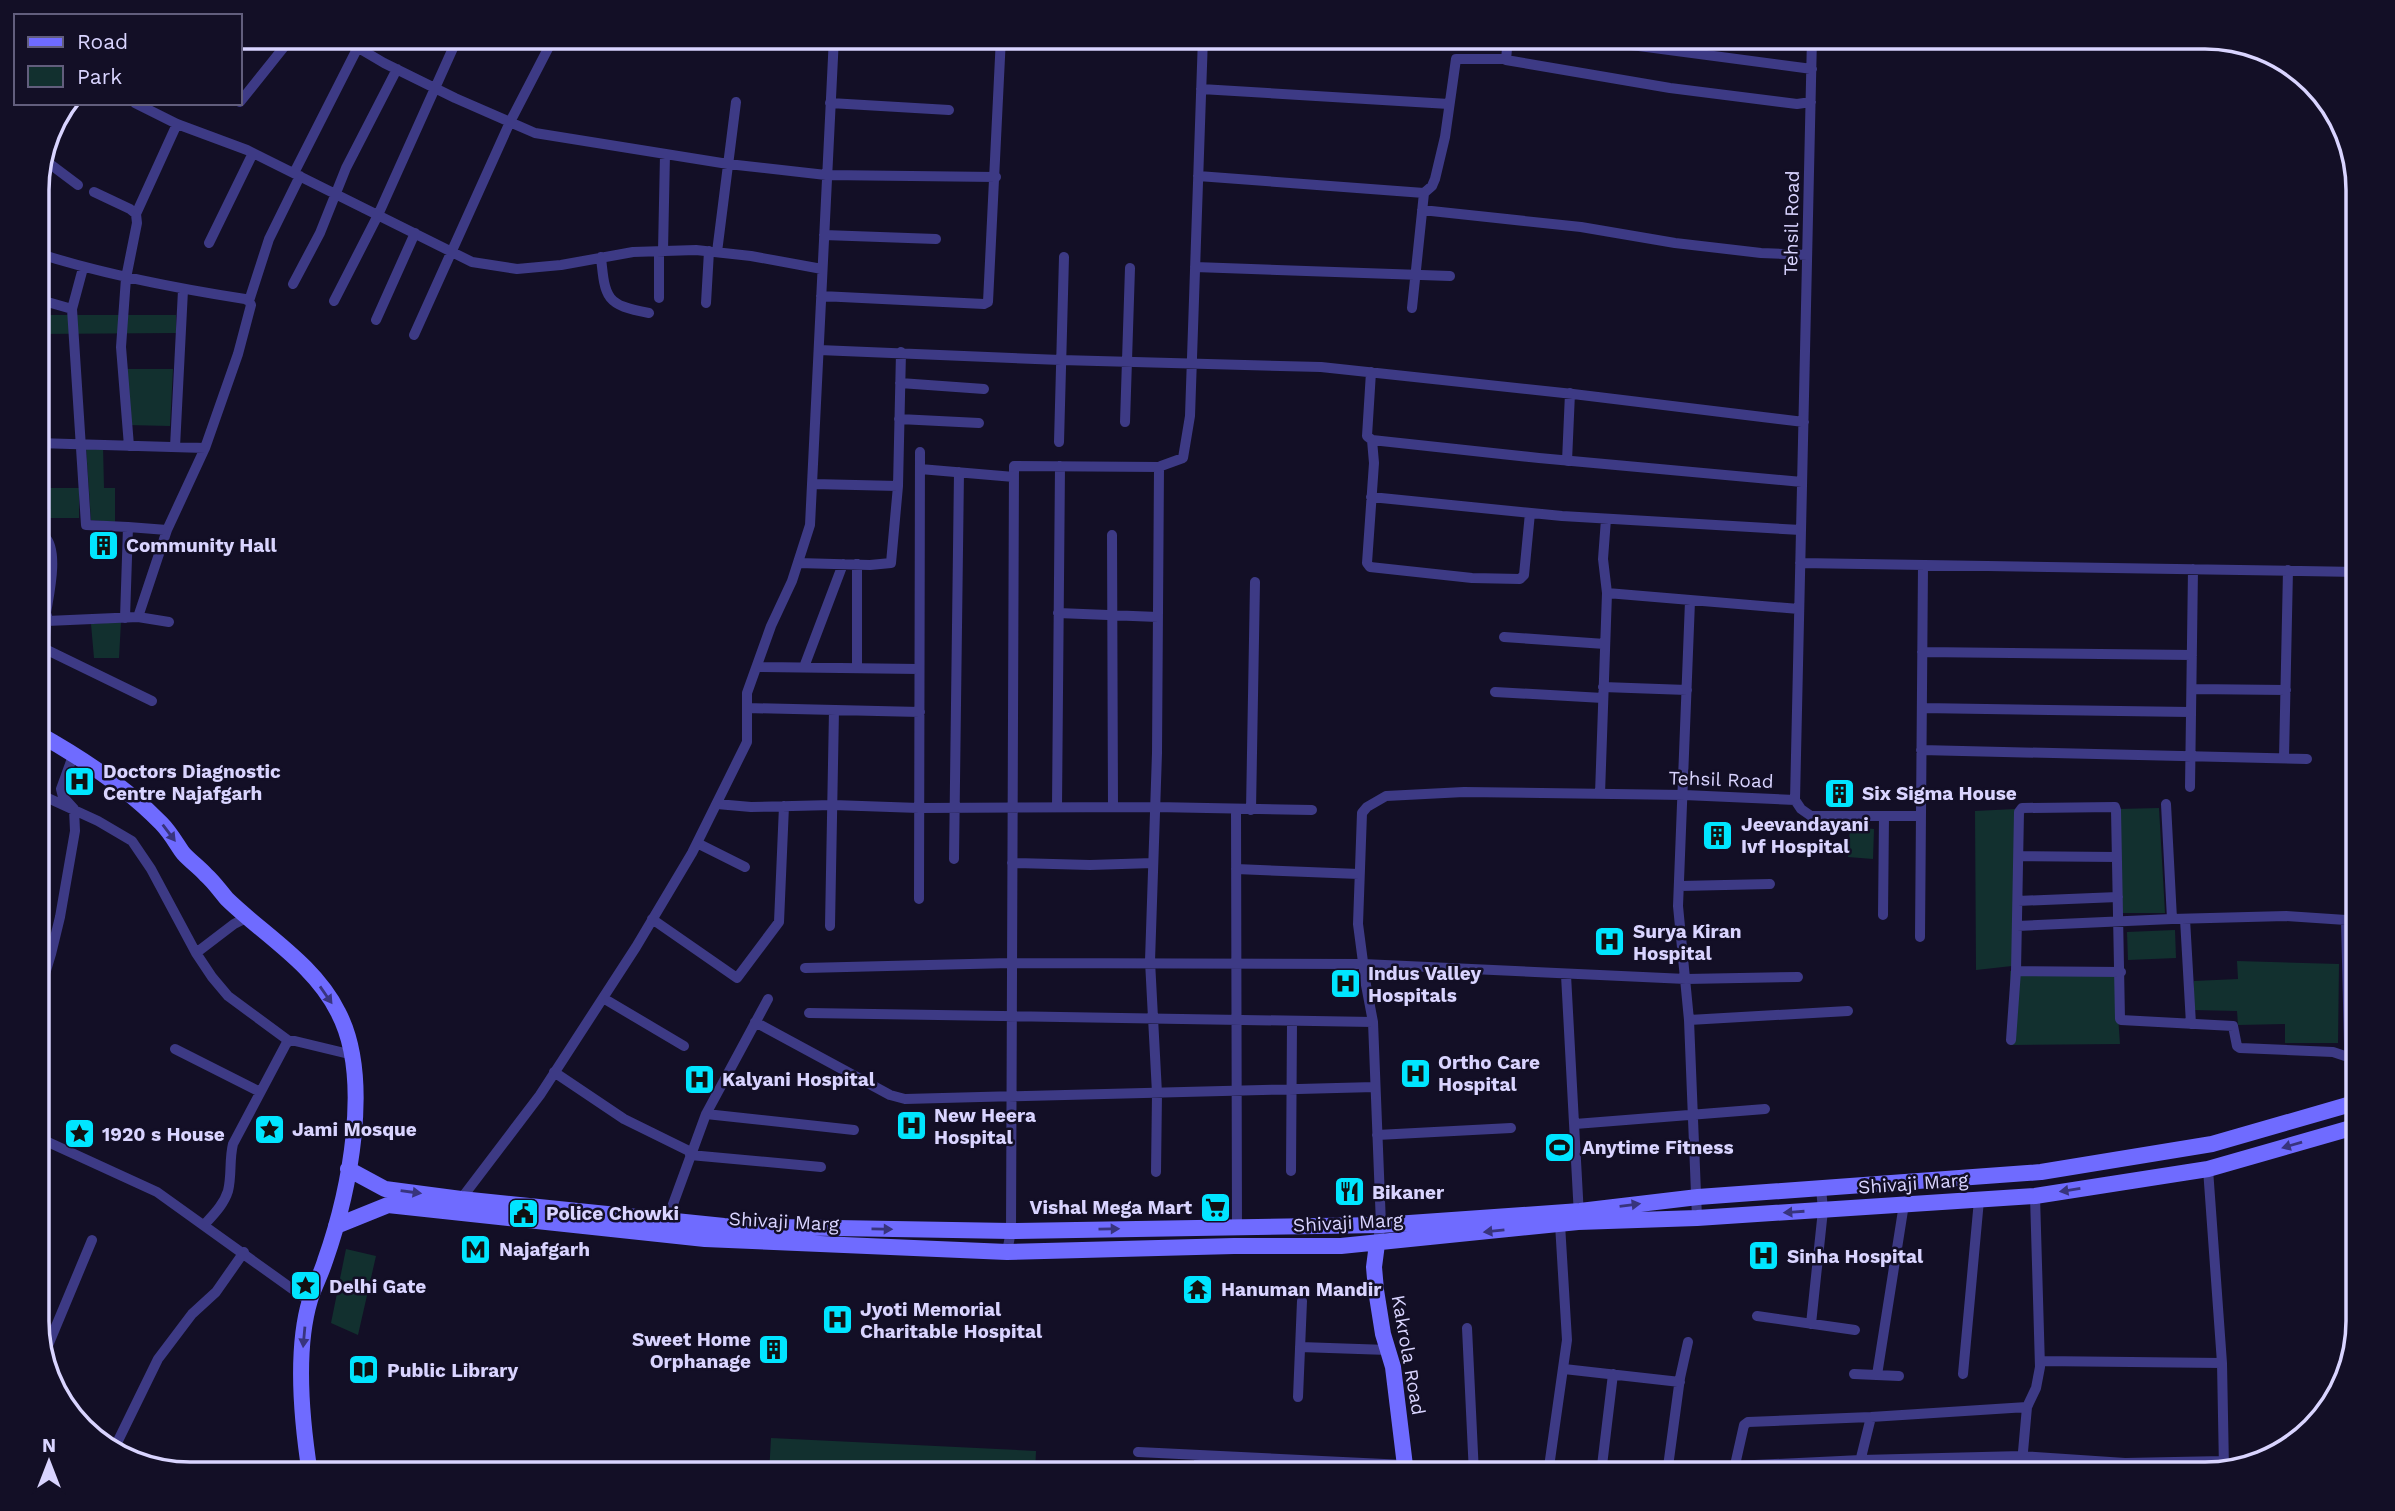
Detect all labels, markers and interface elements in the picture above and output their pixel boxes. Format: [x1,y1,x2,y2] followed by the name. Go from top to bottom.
[14,14,242,105] legend
[77,29,128,54] text: Road
[77,64,122,89] text: Park
[1779,170,1804,276] street label: Tehsil Road
[86,528,120,562] building icon: Community Hall
[126,534,277,557] place label: Community Hall
[103,760,281,805] place label: Doctors Diagnostic Centre Najafgarh
[63,765,97,799] hospital icon: Doctors Diagnostic Centre Najafgarh
[1668,766,1774,793] street label: Tehsil Road
[1822,776,1856,810] building icon: Six Sigma House
[1862,782,2017,805] place label: Six Sigma House
[1741,813,1869,858] place label: Jeevandayani Ivf Hospital
[1701,818,1735,852] building icon: Jeevandayani Ivf Hospital
[161,823,176,841] one-way arrow
[1633,920,1741,965] place label: Surya Kiran Hospital
[1593,925,1627,959] hospital icon: Surya Kiran Hospital
[1368,962,1481,1007] place label: Indus Valley Hospitals
[1328,967,1362,1001] hospital icon: Indus Valley Hospitals
[319,986,333,1004] one-way arrow
[1438,1051,1540,1096] place label: Ortho Care Hospital
[1398,1056,1432,1090] hospital icon: Ortho Care Hospital
[682,1062,716,1096] hospital icon: Kalyani Hospital
[722,1068,876,1091] place label: Kalyani Hospital
[934,1104,1036,1149] place label: New Heera Hospital
[894,1109,928,1143] hospital icon: New Heera Hospital
[252,1112,286,1146] place icon: Jami Mosque
[62,1117,96,1151] place icon: 1920 s House
[292,1118,417,1141] place label: Jami Mosque
[102,1123,225,1146] place label: 1920 s House
[1542,1130,1576,1164] sports icon: Anytime Fitness
[1582,1136,1734,1159] place label: Anytime Fitness
[2281,1140,2303,1151] one-way arrow
[1857,1168,1970,1199] street label: Shivaji Marg
[1332,1175,1366,1209] restaurant icon: Bikaner
[1372,1181,1445,1204] place label: Bikaner
[2059,1185,2081,1196] one-way arrow
[400,1187,422,1198] one-way arrow
[1198,1190,1232,1224] supermarket icon: Vishal Mega Mart
[506,1196,540,1230] public building icon: Police Chowki
[1030,1196,1193,1219] place label: Vishal Mega Mart
[1619,1199,1641,1210] one-way arrow
[546,1202,679,1225] place label: Police Chowki
[1783,1206,1805,1217] one-way arrow
[728,1207,840,1236] street label: Shivaji Marg
[1292,1208,1405,1237] street label: Shivaji Marg
[871,1223,893,1235] one-way arrow
[1098,1223,1120,1235] one-way arrow
[1483,1226,1505,1237] one-way arrow
[459,1232,493,1266] metro station icon: Najafgarh
[499,1238,590,1261] place label: Najafgarh
[1747,1239,1781,1273] hospital icon: Sinha Hospital
[1787,1245,1924,1268] place label: Sinha Hospital
[289,1269,323,1303] place icon: Delhi Gate
[1181,1272,1215,1306] temple icon: Hanuman Mandir
[329,1275,426,1298] place label: Delhi Gate
[1221,1278,1382,1301] place label: Hanuman Mandir
[1387,1293,1430,1417] street label: Kakrola Road
[860,1298,1043,1343] place label: Jyoti Memorial Charitable Hospital
[820,1303,854,1337] hospital icon: Jyoti Memorial Charitable Hospital
[298,1326,309,1348] one-way arrow
[632,1328,751,1373] place label: Sweet Home Orphanage
[757,1333,791,1367] building icon: Sweet Home Orphanage
[347,1353,381,1387] library icon: Public Library
[387,1359,518,1382] place label: Public Library
[14,1427,84,1497] north arrow
[42,1434,56,1457] text: N

